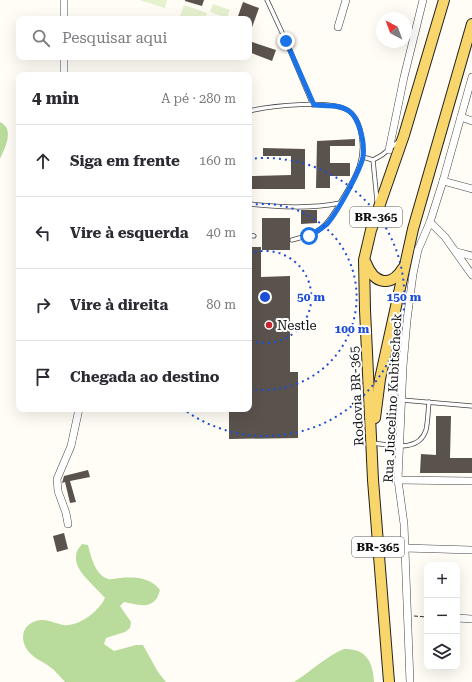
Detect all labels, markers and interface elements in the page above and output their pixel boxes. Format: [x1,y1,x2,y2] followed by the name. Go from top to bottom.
[376,12,412,48] north arrow
[16,16,252,60] search box
[30,27,52,49] icon: search
[62,29,167,47] text: Pesquisar aqui
[277,32,295,50] route end
[32,88,79,108] text: 4 min
[161,91,236,106] text: A pé · 280 m
[32,150,54,172] icon: ahead
[70,152,180,170] text: Siga em frente
[199,153,236,168] text: 160 m
[350,207,402,227] road number: BR-365
[32,222,54,244] icon: left
[70,224,189,242] text: Vire à esquerda
[206,225,236,240] text: 40 m
[300,227,318,245] route start
[258,290,272,304] centre of rings
[297,290,325,304] text: 50 m
[387,290,422,304] text: 150 m
[32,294,54,316] icon: right
[70,296,168,314] text: Vire à direita
[206,297,236,312] text: 80 m
[381,313,404,483] street label: Rua Juscelino Kubitscheck
[277,318,317,333] place label: Nestle
[264,320,274,330] marker: Nestle
[335,322,370,336] text: 100 m
[346,346,367,446] street label: Rodovia BR-365
[32,366,54,388] icon: arrive
[70,368,219,386] text: Chegada ao destino
[352,537,404,557] road number: BR-365
[424,562,460,670] map controls
[424,562,460,598] button: +
[424,598,460,634] button: −
[424,634,460,670] button: layers

